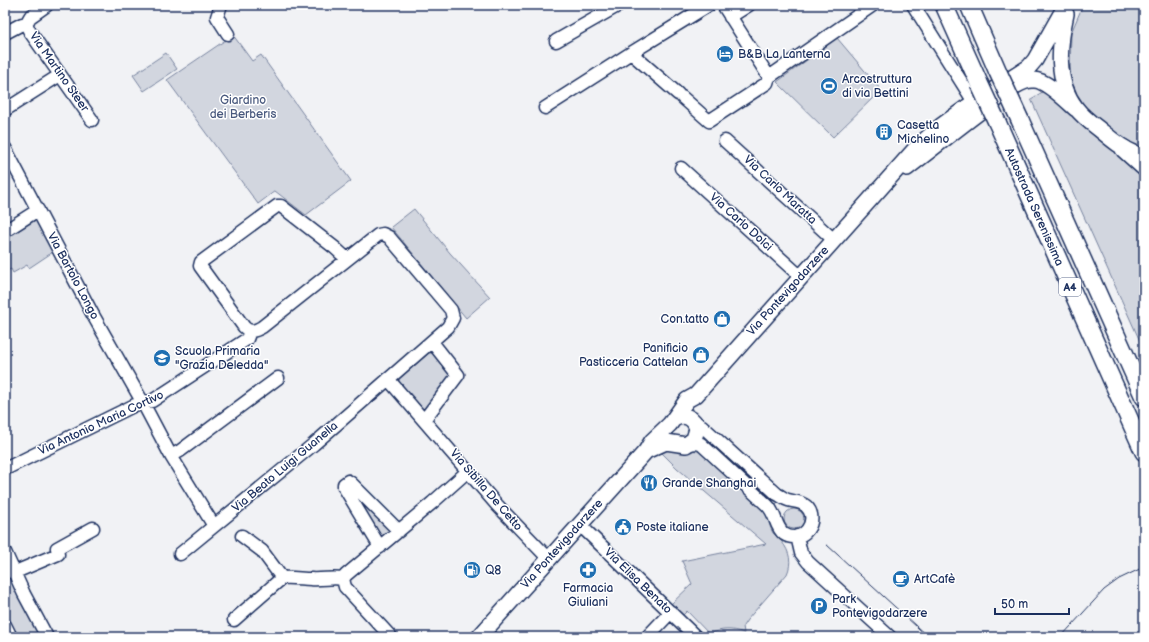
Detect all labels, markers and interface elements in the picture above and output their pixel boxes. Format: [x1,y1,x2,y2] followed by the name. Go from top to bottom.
[26,29,93,115] street label: Via Martino Steer
[715,44,735,64] hotel icon: B&B La Lanterna
[738,47,831,62] place label: B&B La Lanterna
[842,72,912,101] place label: Arcostruttura di via Bettini
[819,76,839,96] sports icon: Arcostruttura di via Bettini
[210,93,276,122] park label: Giardino dei Berberis
[897,118,950,147] place label: Casetta Michelino
[874,122,894,142] building icon: Casetta Michelino
[1001,146,1067,269] street label: Autostrada Serenissima
[740,152,820,228] street label: Via Carlo Maratta
[706,190,776,254] street label: Via Carlo Dolci
[44,230,102,322] street label: Via Bartolo Longo
[744,243,832,339] street label: Via Pontevigodarzere
[1059,278,1081,296] road number: A4
[712,309,732,329] shop icon: Con.tatto
[661,312,709,327] place label: Con.tatto
[579,341,688,370] place label: Panificio Pasticceria Cattelan
[175,344,268,373] place label: Scuola Primaria "Grazia Deledda"
[691,345,711,365] shop icon: Panificio Pasticceria Cattelan
[152,348,172,368] school or university icon: Scuola Primaria "Grazia Deledda"
[36,387,166,459] street label: Via Antonio Maria Cortivo
[229,418,341,516] street label: Via Beato Luigi Guanella
[446,446,526,534] street label: Via Sibilla De Cetto
[639,473,659,493] restaurant icon: Grande Shanghai
[662,476,756,491] place label: Grande Shanghai
[518,496,606,592] street label: Via Pontevigodarzere
[613,517,633,537] public building icon: Poste italiane
[636,520,709,535] place label: Poste italiane
[601,545,675,617] street label: Via Elisa Benato
[462,560,482,580] fuel station icon: Q8
[578,560,598,580] pharmacy icon: Farmacia Giuliani
[485,563,501,578] place label: Q8
[891,569,911,589] cafe icon: ArtCafè
[914,572,955,587] place label: ArtCafè
[563,581,614,610] place label: Farmacia Giuliani
[995,590,1069,616] scale bar
[832,592,927,621] place label: Park Pontevigodarzere
[809,596,829,616] parking icon: Park Pontevigodarzere
[1001,597,1028,612] text: 50 m

